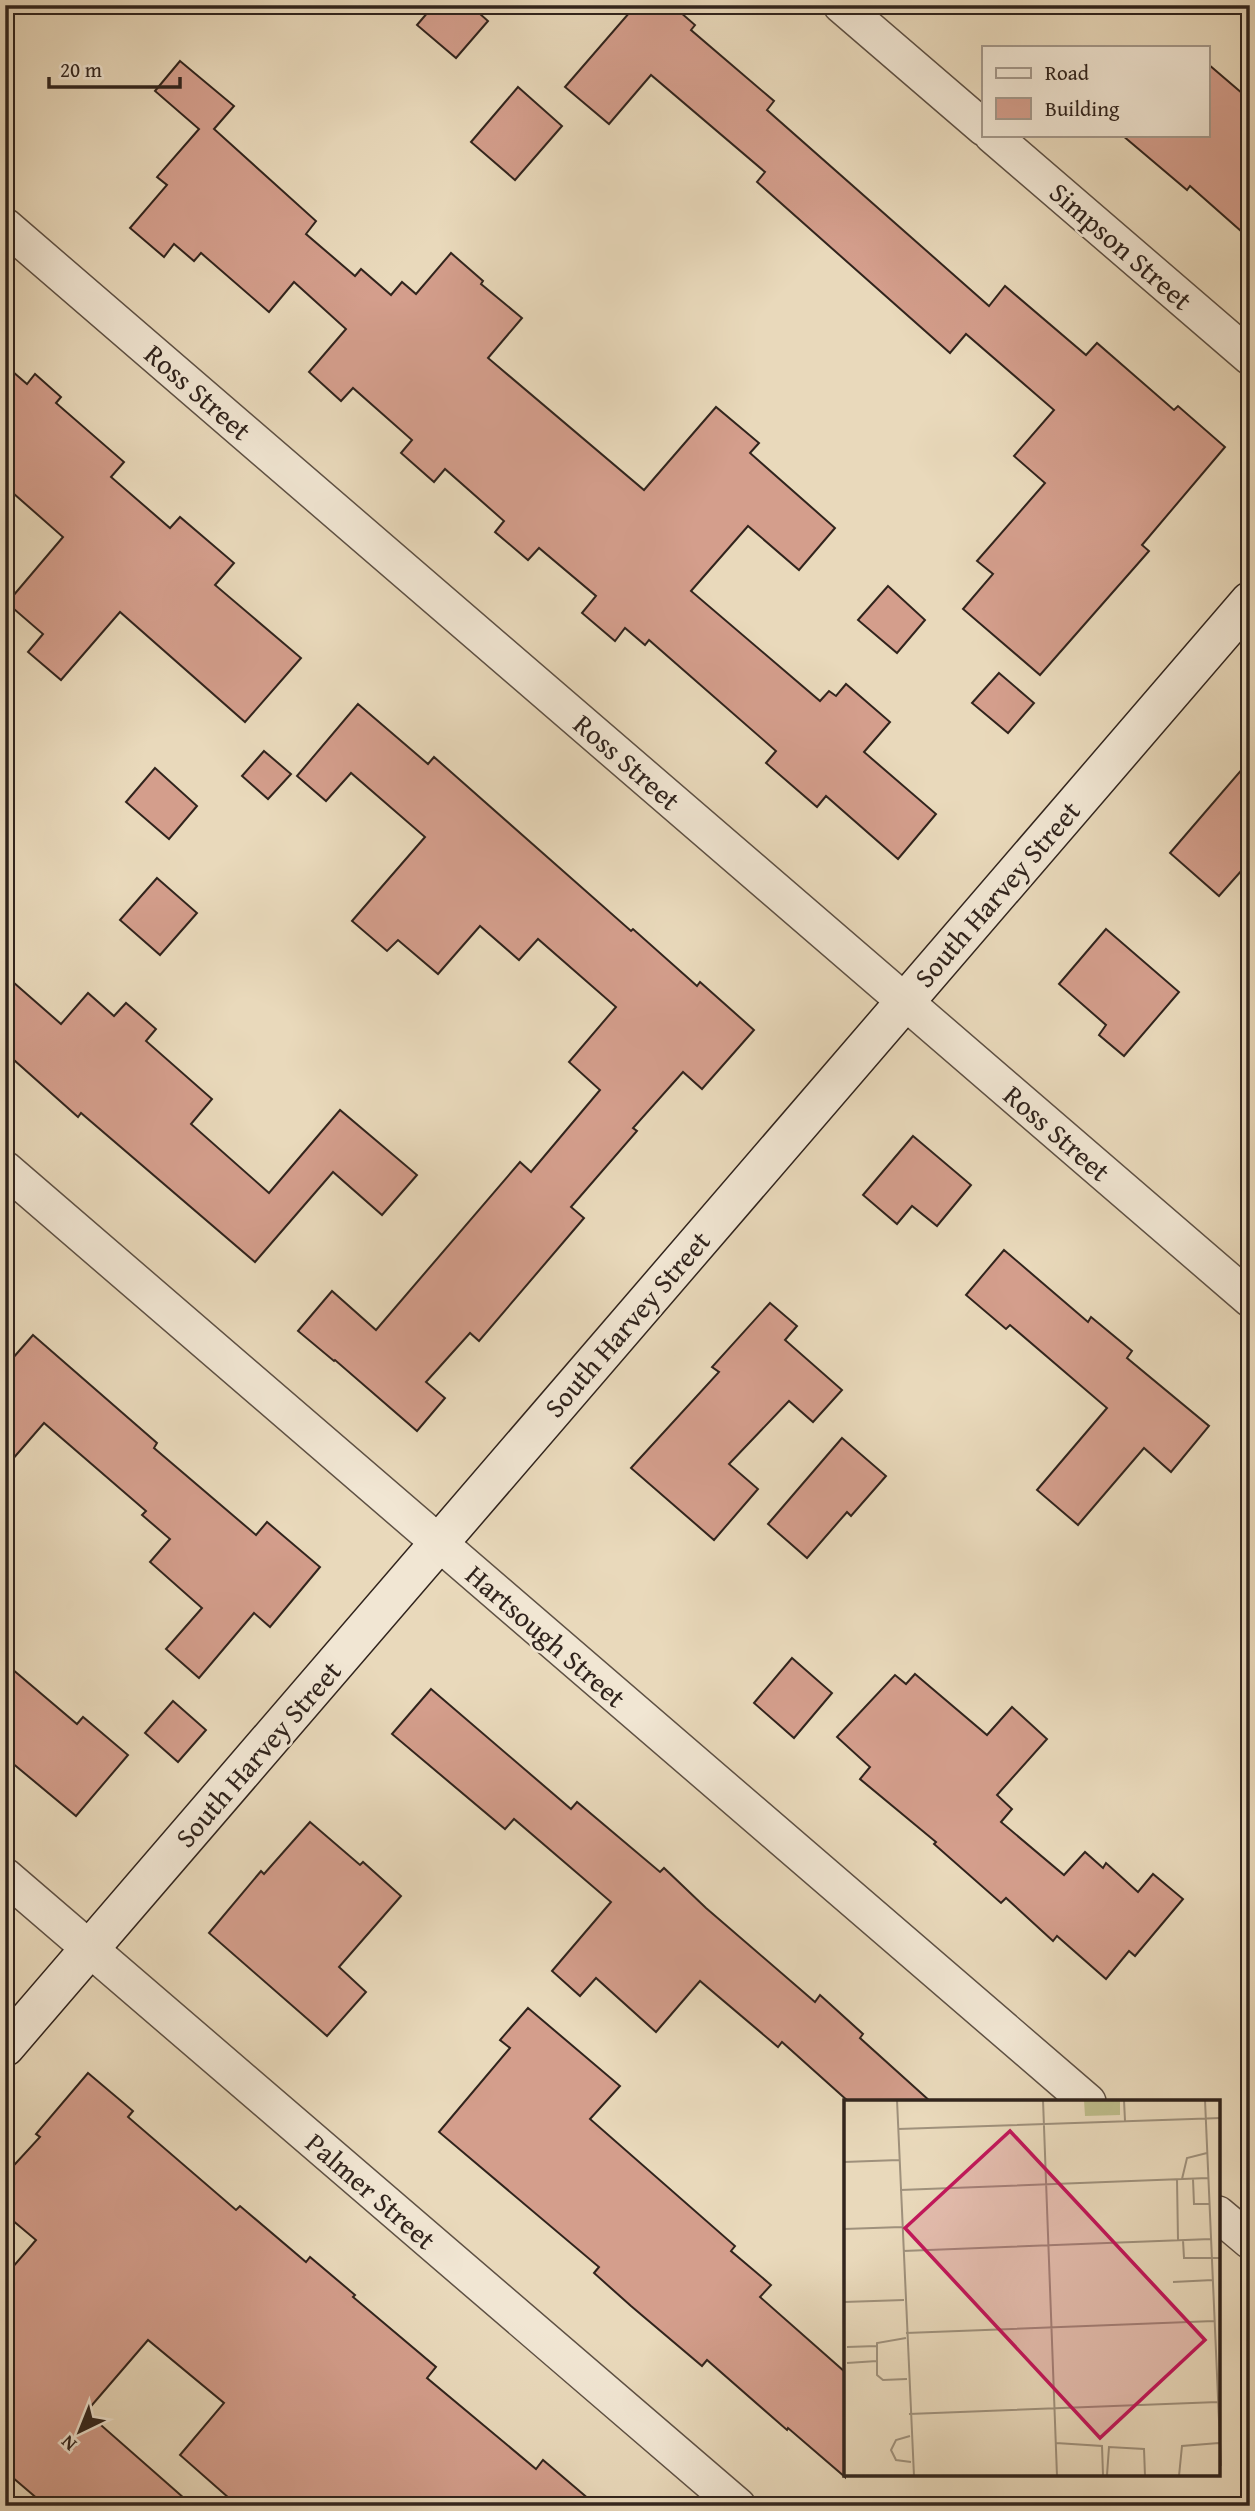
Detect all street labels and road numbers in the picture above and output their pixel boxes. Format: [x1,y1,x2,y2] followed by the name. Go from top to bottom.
[1041,172,1202,319] street label: Simpson Street
[136,334,261,450] street label: Ross Street
[565,704,690,820] street label: Ross Street
[904,791,1089,996] street label: South Harvey Street
[995,1075,1120,1191] street label: Ross Street
[534,1221,719,1426] street label: South Harvey Street
[457,1554,635,1717] street label: Hartsough Street
[165,1651,350,1856] street label: South Harvey Street
[297,2122,446,2259] street label: Palmer Street

